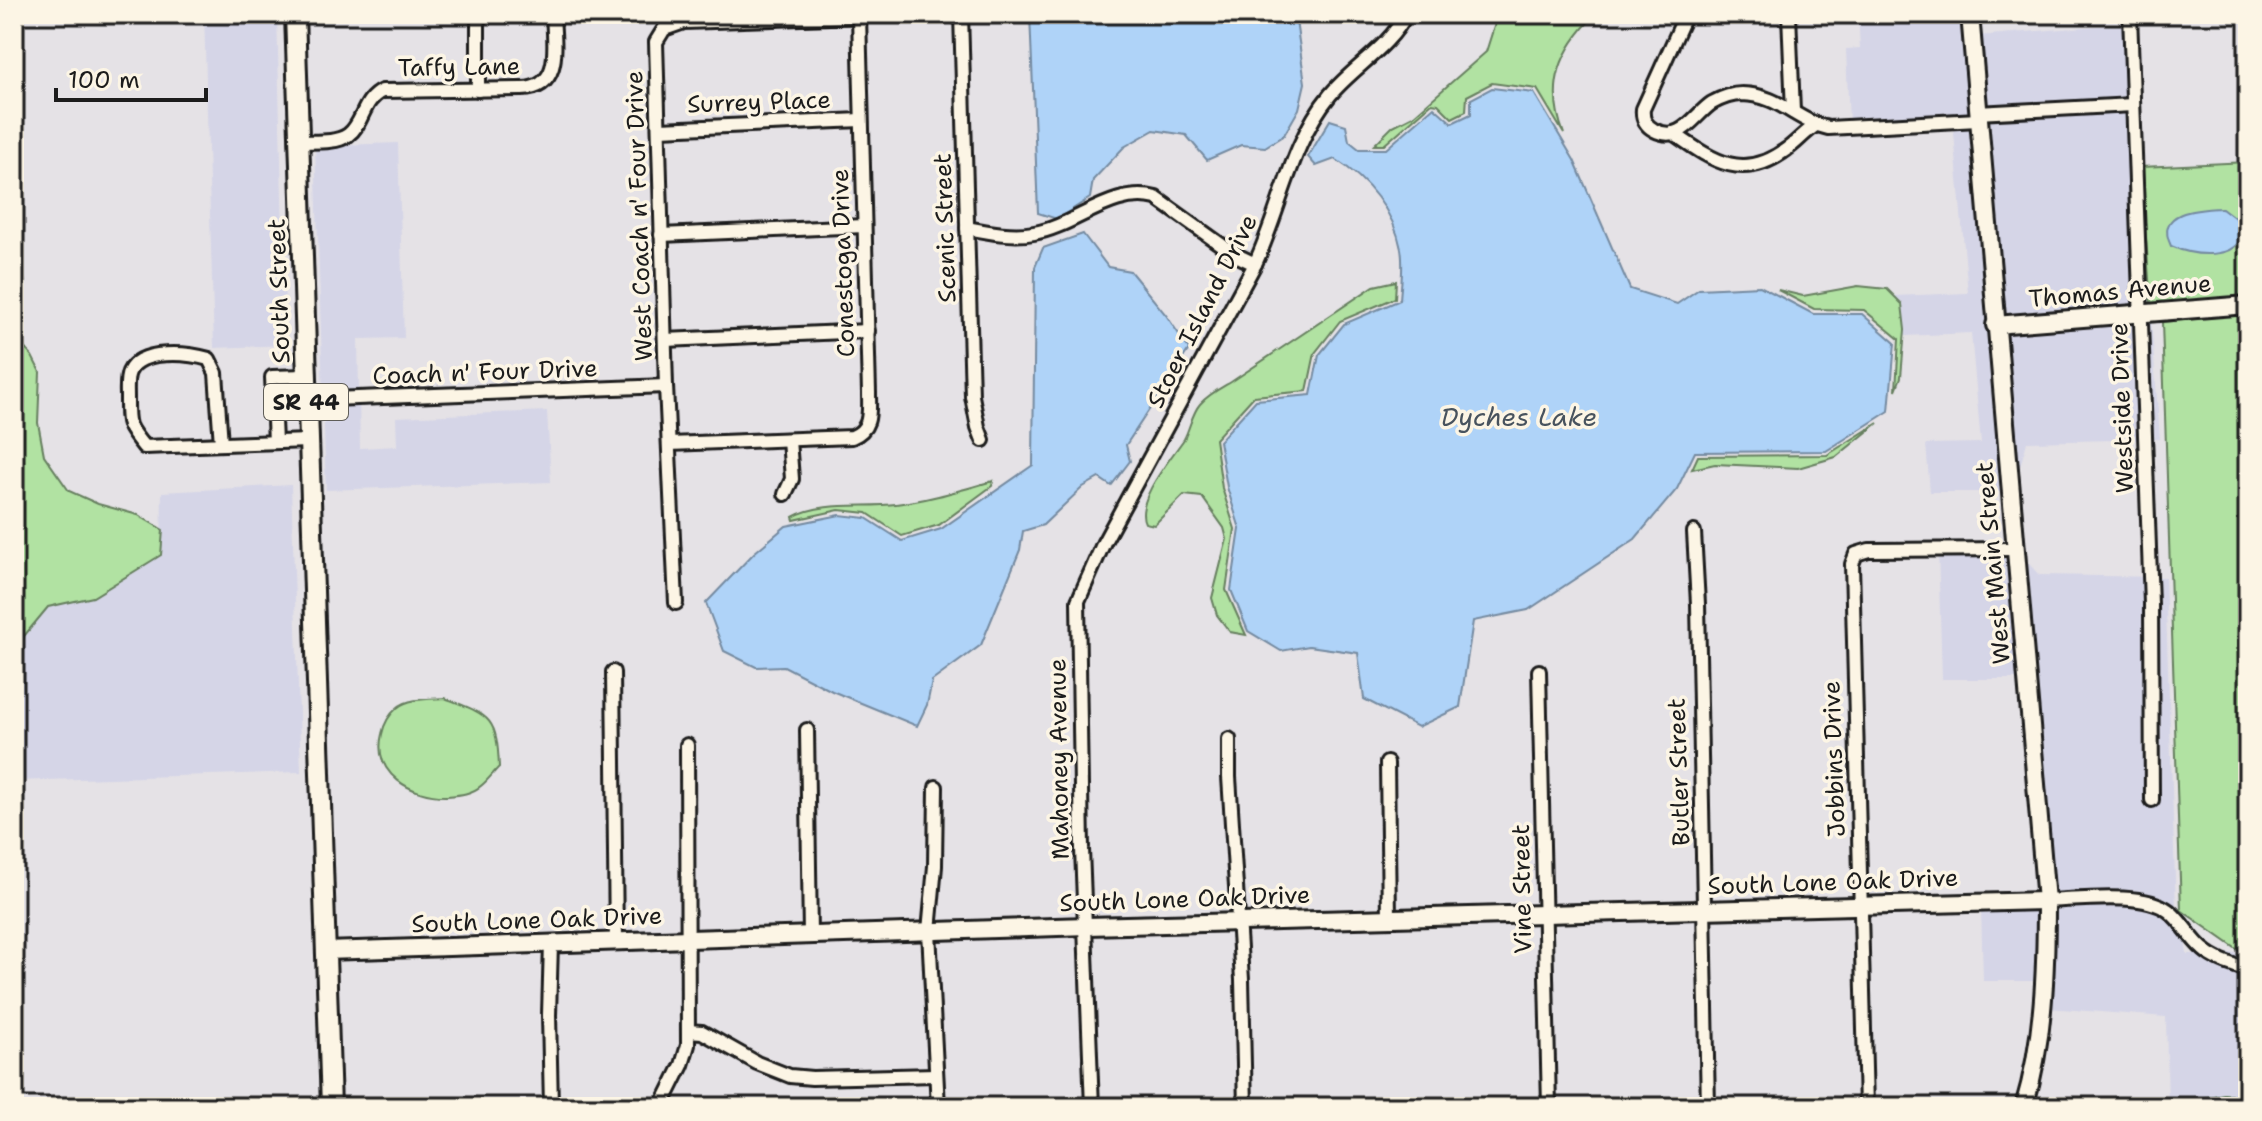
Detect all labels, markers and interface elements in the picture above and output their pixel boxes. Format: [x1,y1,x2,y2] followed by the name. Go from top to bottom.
[398,50,520,84] street label: Taffy Lane
[56,52,206,102] scale bar
[68,64,140,96] text: 100 m
[618,70,660,362] street label: West Coach n' Four Drive
[687,84,831,120] street label: Surrey Place
[926,153,964,303] street label: Scenic Street
[824,168,862,358] street label: Conestoga Drive
[1139,209,1265,413] street label: Stoer Island Drive
[260,218,298,364] street label: South Street
[2027,267,2213,315] street label: Thomas Avenue
[2103,322,2141,494] street label: Westside Drive
[372,352,598,392] street label: Coach n' Four Drive
[264,384,348,420] road number: SR 44
[1441,399,1597,434] water label: Dyches Lake
[1968,460,2018,666] street label: West Main Street
[1041,658,1077,860] street label: Mahoney Avenue
[1815,680,1853,838] street label: Jobbins Drive
[1660,697,1698,847] street label: Butler Street
[1505,824,1539,954] street label: Vine Street
[1707,862,1959,902] street label: South Lone Oak Drive
[1059,879,1311,919] street label: South Lone Oak Drive
[411,900,663,940] street label: South Lone Oak Drive

